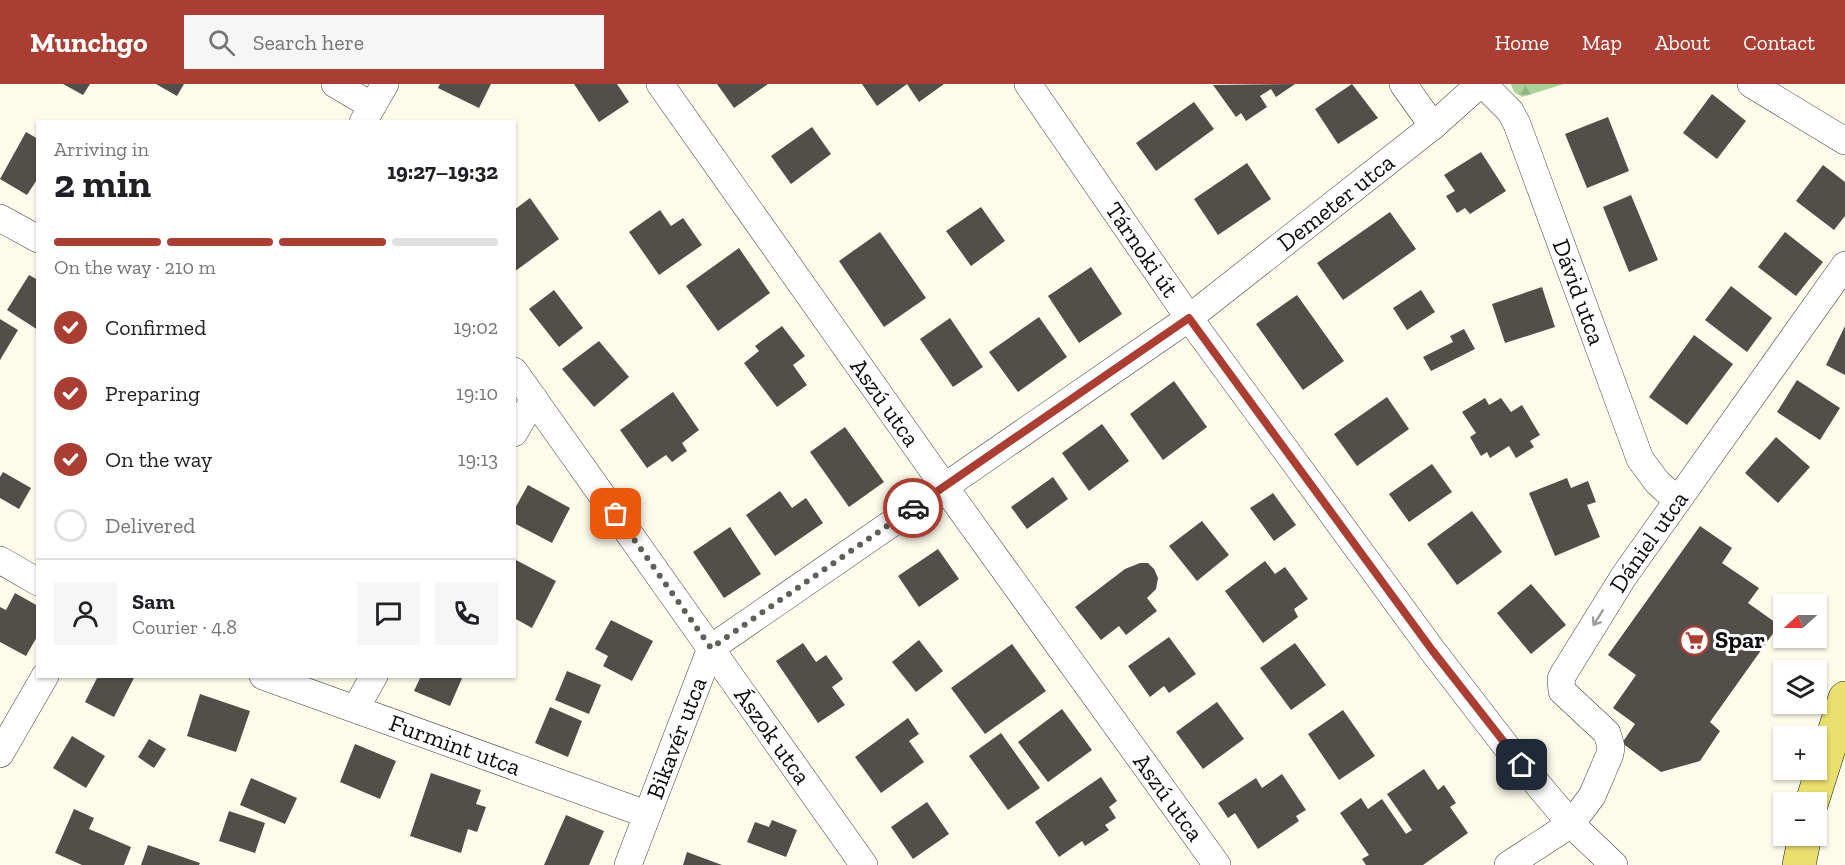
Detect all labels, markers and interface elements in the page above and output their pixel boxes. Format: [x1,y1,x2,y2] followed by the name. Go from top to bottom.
[184,15,604,69] search box
[30,26,148,59] text: Munchgo
[205,26,238,59] icon: search
[253,29,364,56] text: Search here
[1495,30,1549,55] text: Home
[1582,30,1622,55] text: Map
[1655,30,1710,55] text: About
[1743,30,1815,55] text: Contact
[54,137,149,161] text: Arriving in
[1271,147,1400,257] street label: Demeter utca
[387,158,498,185] text: 19:27–19:32
[54,160,151,207] text: 2 min
[1099,196,1185,303] street label: Tárnoki út
[1547,235,1612,349] street label: Dávid utca
[54,255,216,279] text: On the way · 210 m
[54,311,87,344] icon: check
[105,314,206,341] text: Confirmed
[453,315,498,339] text: 19:02
[844,353,927,452] street label: Aszú utca
[54,377,87,410] icon: check
[105,380,200,407] text: Preparing
[456,381,498,405] text: 19:10
[54,443,87,476] icon: check
[105,446,212,473] text: On the way
[458,447,498,471] text: 19:13
[883,478,943,538] courier
[1603,485,1694,597] street label: Dániel utca
[590,488,641,539] pin
[897,492,930,525] icon: car
[599,497,632,530] icon: bag
[105,512,195,539] text: Delivered
[54,582,117,645] button: person
[357,582,420,645] button: chat
[435,582,498,645] button: phone
[132,588,175,615] text: Sam
[1773,594,1827,648] north arrow
[1773,594,1827,846] map controls
[1591,609,1603,626] one-way arrow
[132,615,237,639] text: Courier · 4.8
[1678,624,1710,656] supermarket icon: Spar
[1715,625,1765,654] place label: Spar
[1773,660,1827,714] button: layers
[640,672,713,803] street label: Bikavér utca
[728,681,817,790] street label: Ászok utca
[385,708,525,782] street label: Furmint utca
[1773,726,1827,780] button: +
[1496,739,1547,790] pin
[1127,748,1210,847] street label: Aszú utca
[1505,748,1538,781] icon: home
[1773,792,1827,846] button: −

